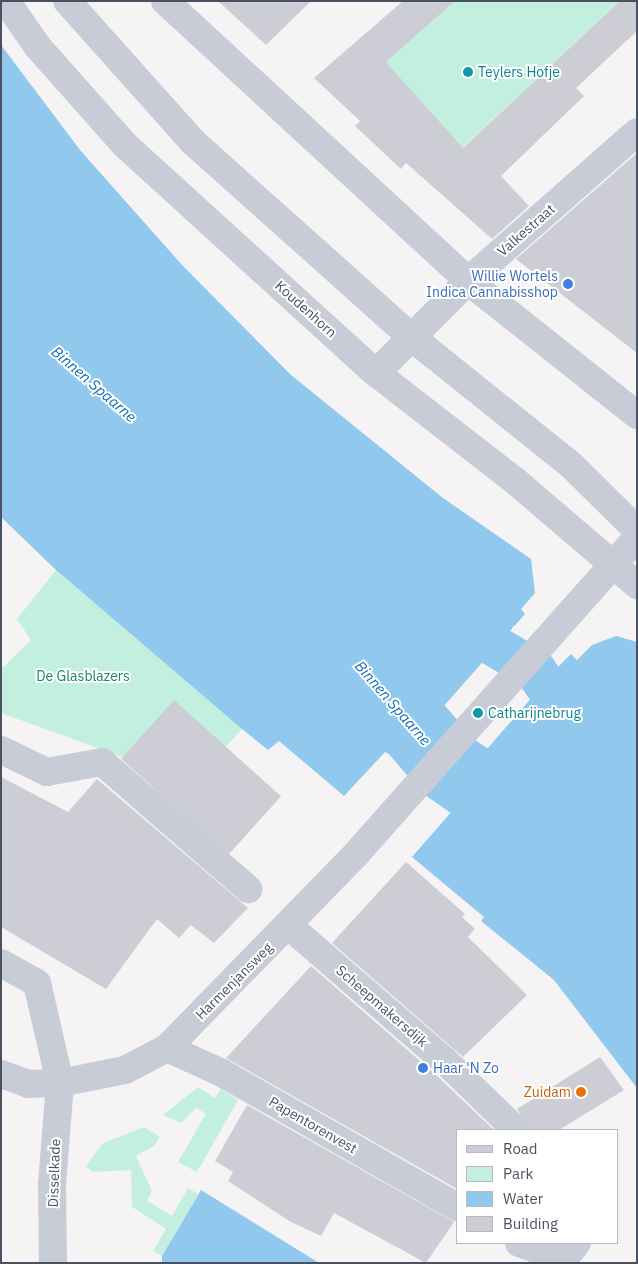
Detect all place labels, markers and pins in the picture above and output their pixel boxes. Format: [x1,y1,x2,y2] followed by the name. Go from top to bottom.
[478,64,560,80] place label: Teylers Hofje
[462,66,474,78] marker: Teylers Hofje
[426,268,558,300] place label: Willie Wortels Indica Cannabisshop
[562,278,574,290] marker: Willie Wortels Indica Cannabisshop
[488,705,581,721] place label: Catharijnebrug
[472,707,484,719] marker: Catharijnebrug
[433,1060,499,1076] place label: Haar 'N Zo
[417,1062,429,1074] marker: Haar 'N Zo
[524,1084,571,1100] place label: Zuidam
[575,1086,587,1098] marker: Zuidam

